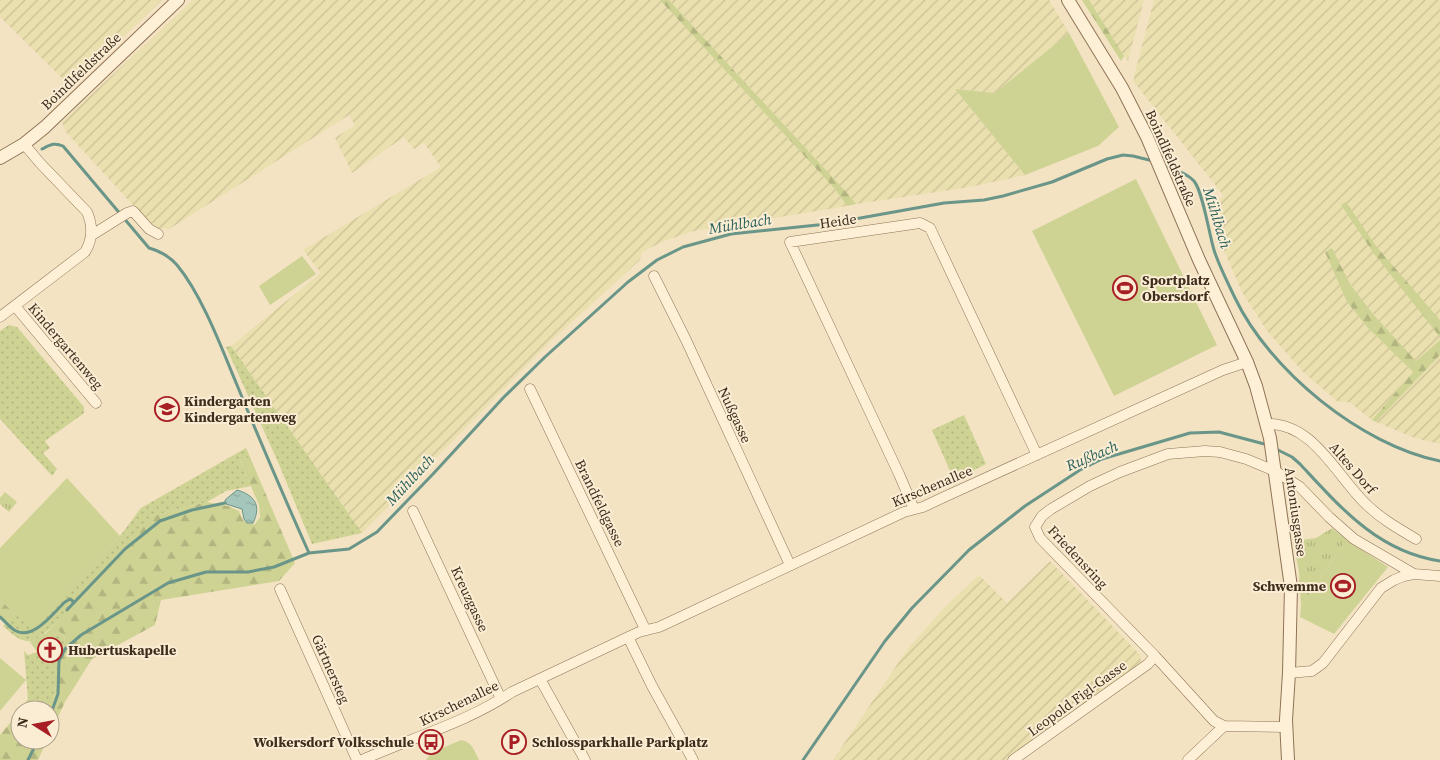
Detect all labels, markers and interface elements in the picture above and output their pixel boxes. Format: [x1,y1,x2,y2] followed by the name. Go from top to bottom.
[37,28,125,114] street label: Boindlfeldstraße
[1141,106,1201,210] street label: Boindlfeldstraße
[1198,184,1237,251] water label: Mühlbach
[706,208,773,239] water label: Mühlbach
[818,209,858,233] street label: Heide
[1142,270,1210,306] place label: Sportplatz Obersdorf
[1112,275,1138,301] sports icon: Sportplatz Obersdorf
[24,298,108,394] street label: Kindergartenweg
[713,384,757,446] street label: Nußgasse
[184,391,296,427] place label: Kindergarten Kindergartenweg
[154,396,180,422] school or university icon: Kindergarten Kindergartenweg
[1062,435,1121,476] water label: Rußbach
[1325,438,1382,499] street label: Altes Dorf
[380,449,439,511] water label: Mühlbach
[570,456,630,550] street label: Brandfeldgasse
[889,460,975,512] street label: Kirschenallee
[1280,466,1312,558] street label: Antoniusgasse
[1043,521,1113,593] street label: Friedensring
[446,563,494,635] street label: Kreuzgasse
[1330,573,1356,599] sports icon: Schwemme
[1253,576,1326,596] place label: Schwemme
[307,631,355,707] street label: Gärtnersteg
[37,637,63,663] church icon: Hubertuskapelle
[68,640,176,660] place label: Hubertuskapelle
[1023,655,1131,741] street label: Leopold Figl-Gasse
[416,675,502,731] street label: Kirschenallee
[10,700,60,750] north arrow
[11,716,33,729] text: N
[418,729,444,755] bus stop icon: Wolkersdorf Volksschule
[501,729,527,755] parking icon: Schlossparkhalle Parkplatz
[253,732,414,752] place label: Wolkersdorf Volksschule
[532,732,708,752] place label: Schlossparkhalle Parkplatz

